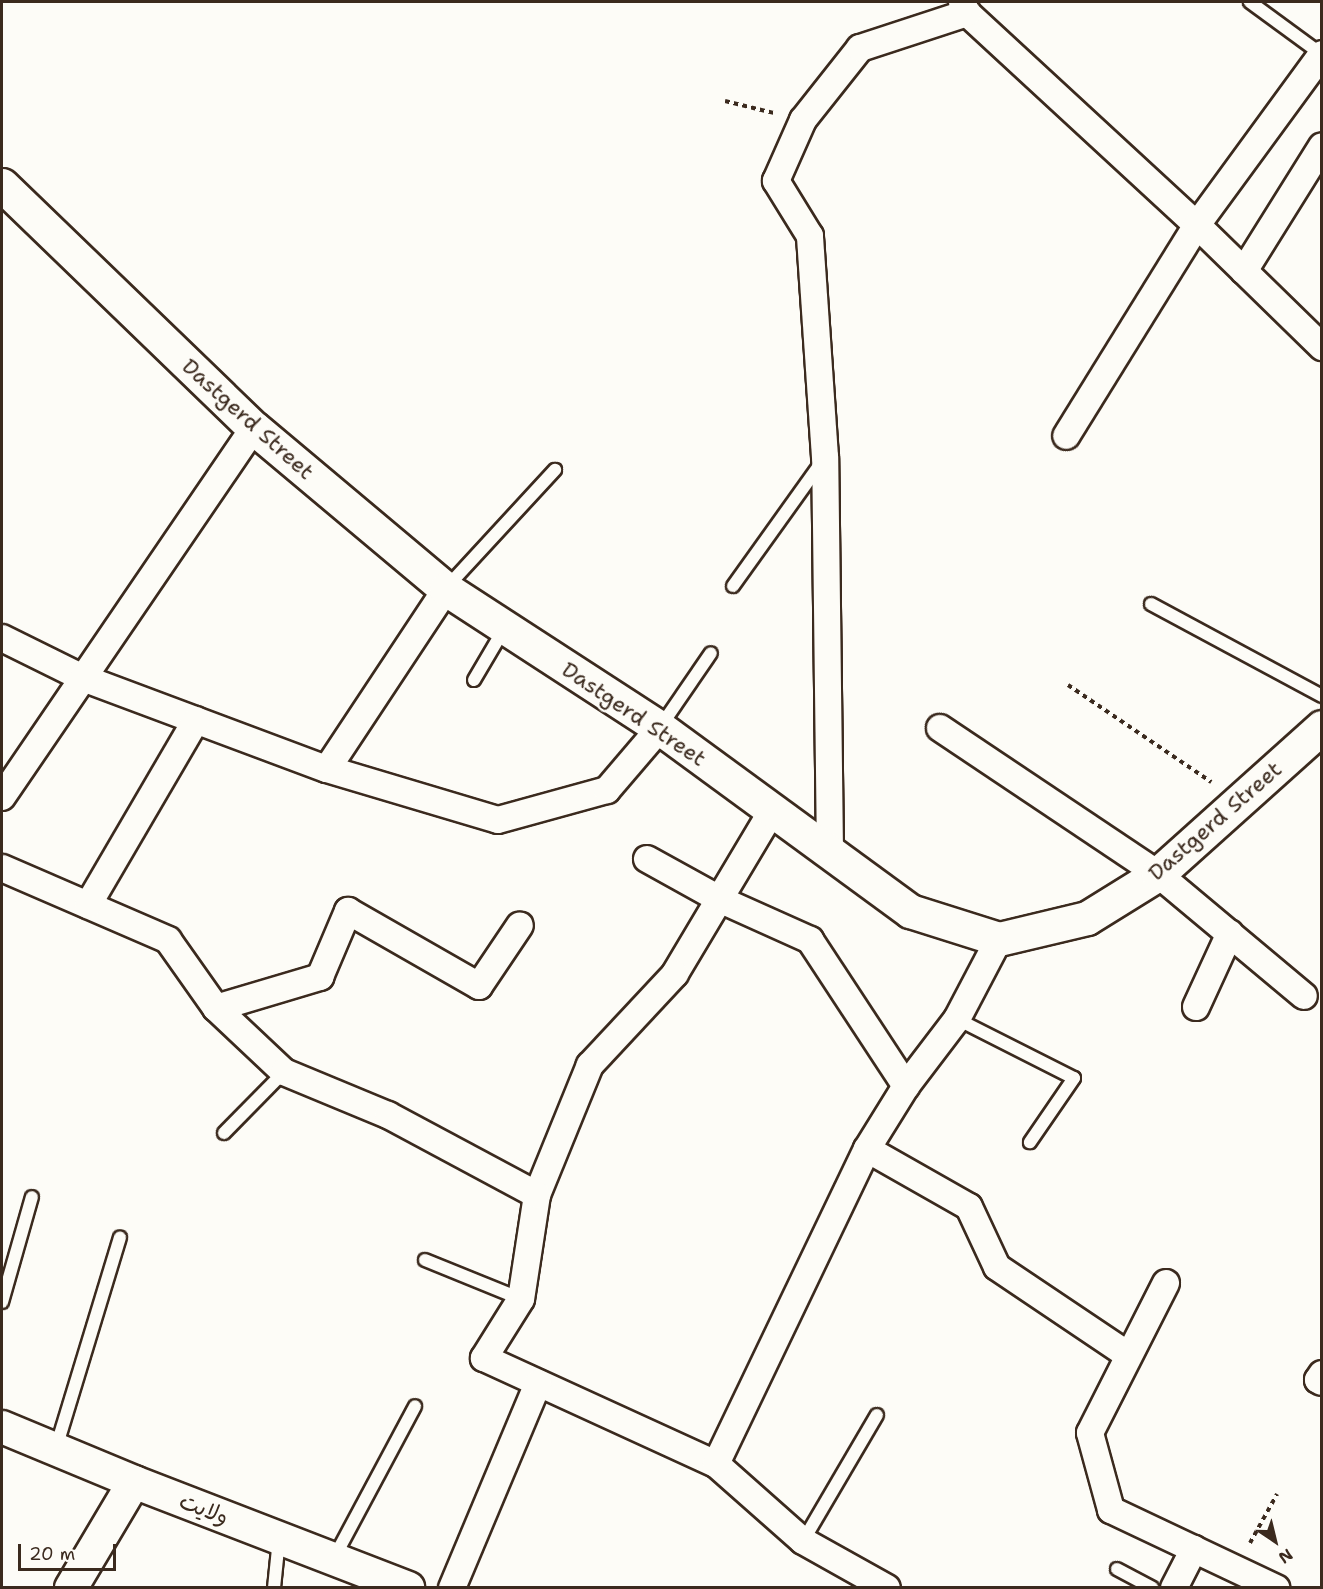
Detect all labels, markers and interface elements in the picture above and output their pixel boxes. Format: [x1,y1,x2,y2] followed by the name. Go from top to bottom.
[177,353,319,485] street label: Dastgerd Street
[557,656,711,772] street label: Dastgerd Street
[1143,756,1287,886] street label: Dastgerd Street
[176,1488,232,1530] street label: ولایت
[1245,1511,1305,1571] north arrow
[21,1532,118,1570] scale bar
[29,1542,75,1566] text: 20 m
[1274,1544,1297,1568] text: N

